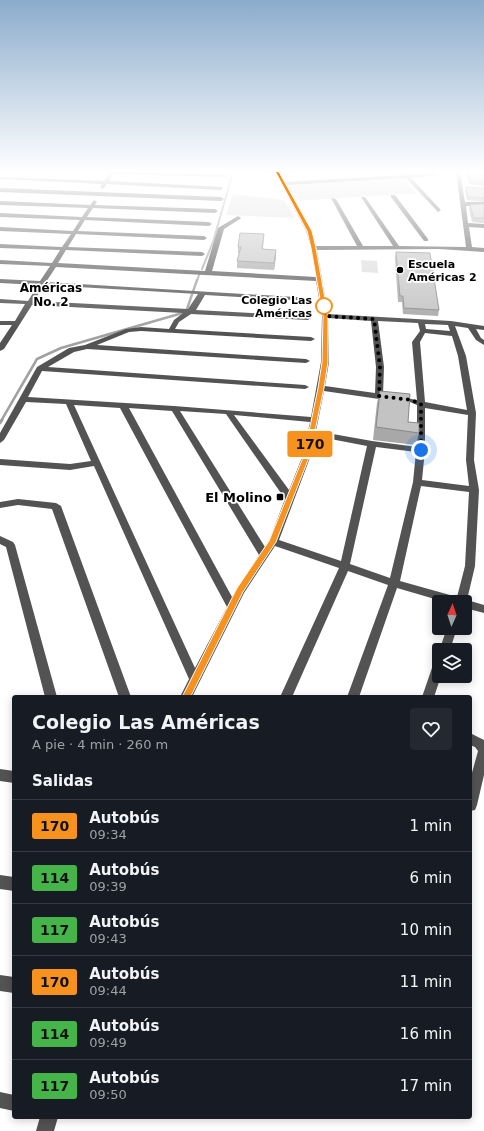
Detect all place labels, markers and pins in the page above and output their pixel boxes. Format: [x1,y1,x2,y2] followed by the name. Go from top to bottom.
[408,258,477,284] place label: Escuela Américas 2
[395,265,405,275] marker: Escuela Américas 2
[241,294,312,320] place label: Colegio Las Américas
[315,297,333,315] marker: Colegio Las Américas
[205,490,272,505] place label: El Molino
[275,492,285,502] marker: El Molino

